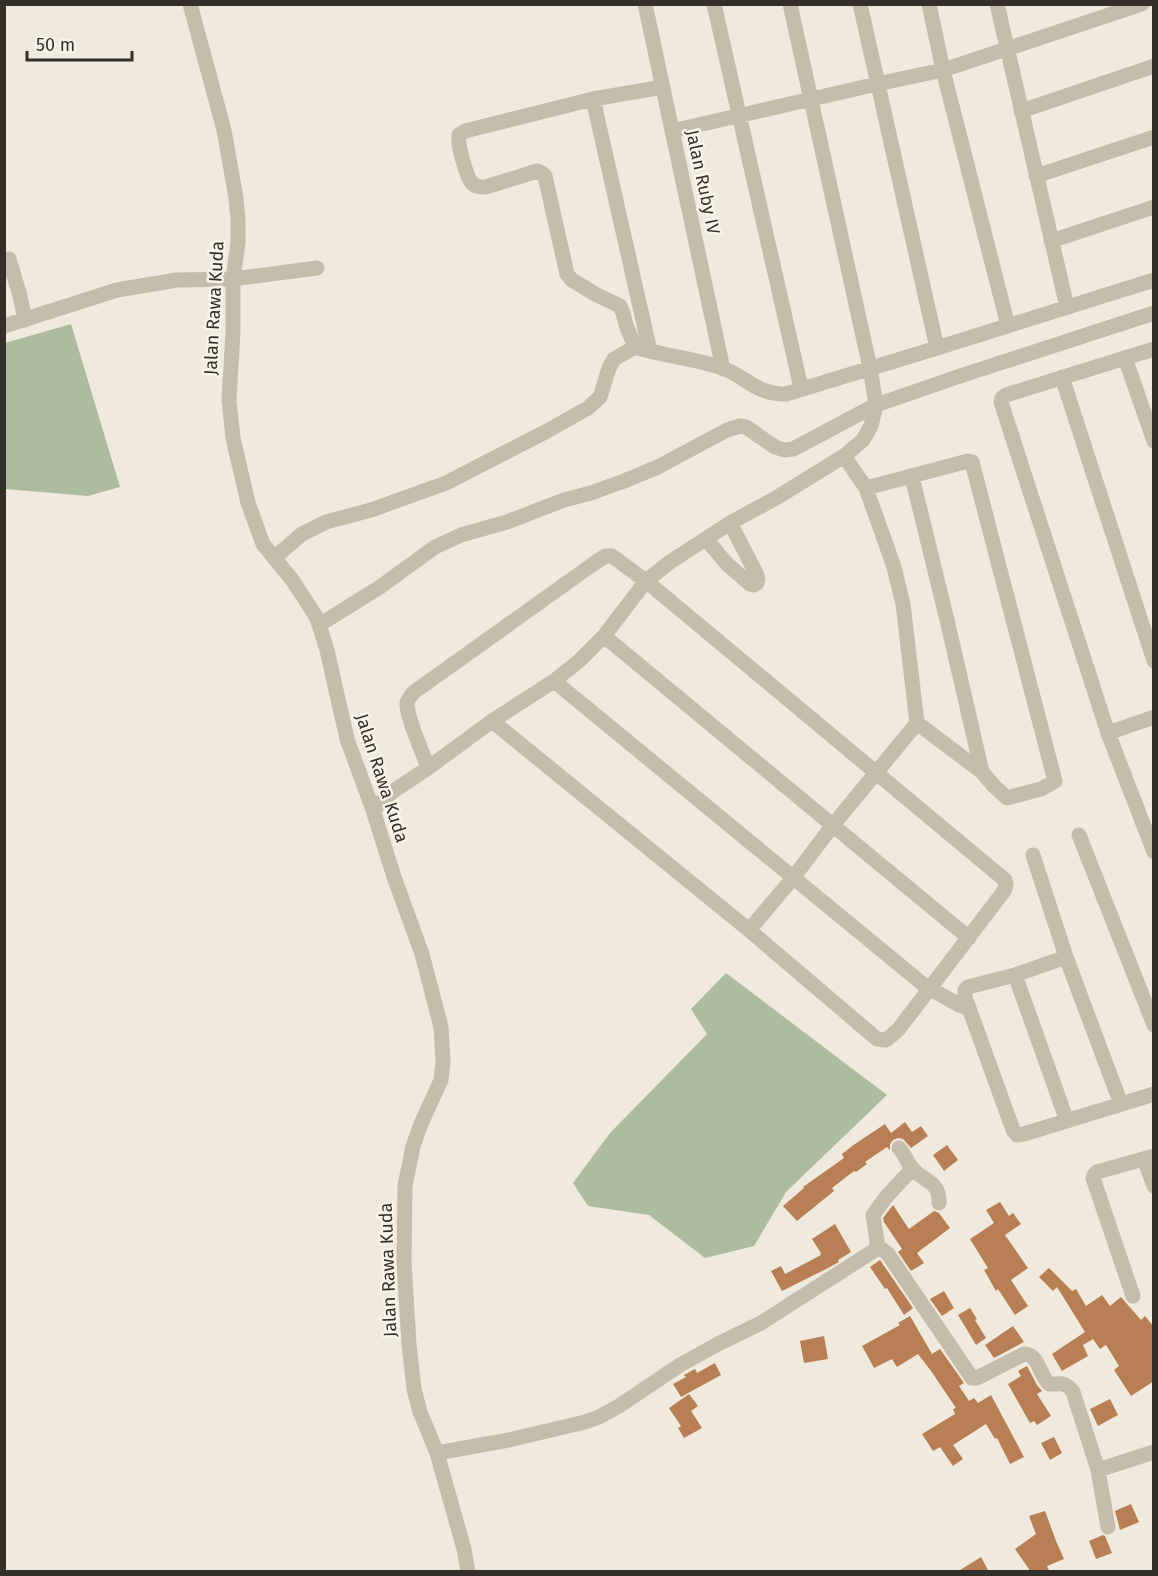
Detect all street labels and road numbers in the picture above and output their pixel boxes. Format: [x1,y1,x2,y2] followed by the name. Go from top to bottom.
[681,128,725,236] street label: Jalan Ruby IV
[199,240,229,376] street label: Jalan Rawa Kuda
[351,711,413,845] street label: Jalan Rawa Kuda
[375,1202,401,1338] street label: Jalan Rawa Kuda

